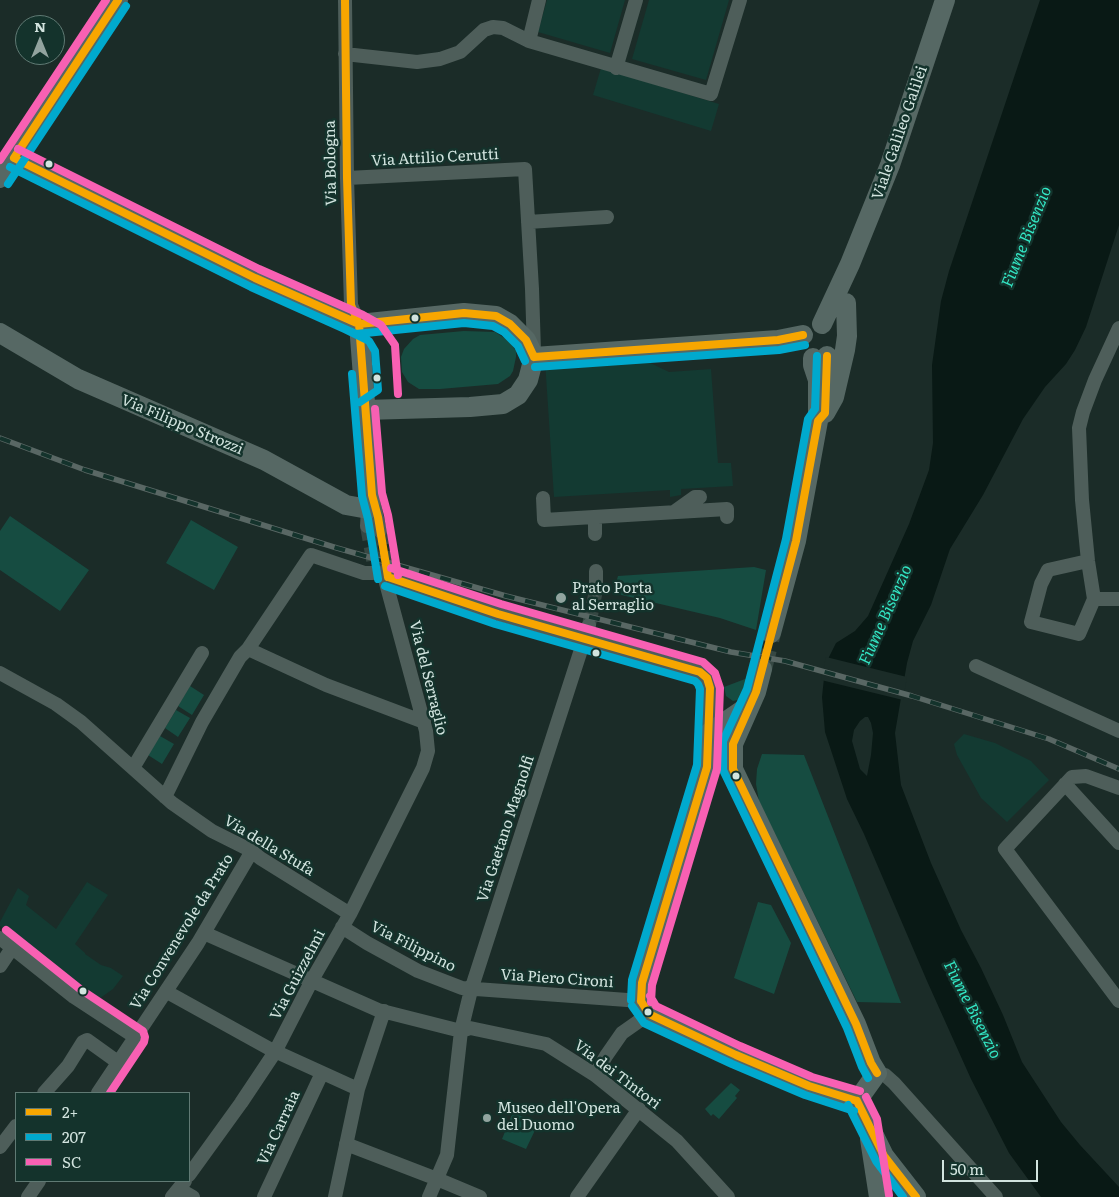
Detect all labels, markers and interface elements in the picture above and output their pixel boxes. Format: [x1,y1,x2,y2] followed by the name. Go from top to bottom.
[15,15,65,65] north arrow
[34,16,46,36] text: N
[869,64,931,202] street label: Viale Galileo Galilei
[321,120,341,206] street label: Via Bologna
[371,146,499,170] street label: Via Attilio Cerutti
[44,159,54,169] unlabelled marker
[998,184,1056,290] water label: Fiume Bisenzio
[410,313,420,323] unlabelled marker
[372,373,382,383] unlabelled marker
[118,391,246,459] street label: Via Filippo Strozzi
[855,562,917,668] water label: Fiume Bisenzio
[572,580,654,615] place label: Prato Porta al Serraglio
[554,591,568,605] marker: Prato Porta al Serraglio
[405,619,451,737] street label: Via del Serraglio
[591,648,601,658] unlabelled marker
[474,753,538,905] street label: Via Gaetano Magnolfi
[731,771,741,781] unlabelled marker
[220,812,318,880] street label: Via della Stufa
[127,851,237,1013] street label: Via Convenevole da Prato
[367,918,459,976] street label: Via Filippino
[267,927,329,1023] street label: Via Guizzelmi
[939,958,1005,1062] water label: Fiume Bisenzio
[500,966,614,992] street label: Via Piero Cironi
[78,986,88,996] unlabelled marker
[643,1007,653,1017] unlabelled marker
[570,1037,664,1113] street label: Via dei Tintori
[254,1088,304,1168] street label: Via Carraia
[15,1092,190,1182] legend
[62,1100,78,1123] text: 2+
[497,1100,620,1135] place label: Museo dell'Opera del Duomo
[481,1112,493,1124] marker: Museo dell'Opera del Duomo
[62,1125,86,1148] text: 207
[62,1150,81,1173] text: SC
[944,1150,1040,1182] scale bar
[950,1157,984,1180] text: 50 m

